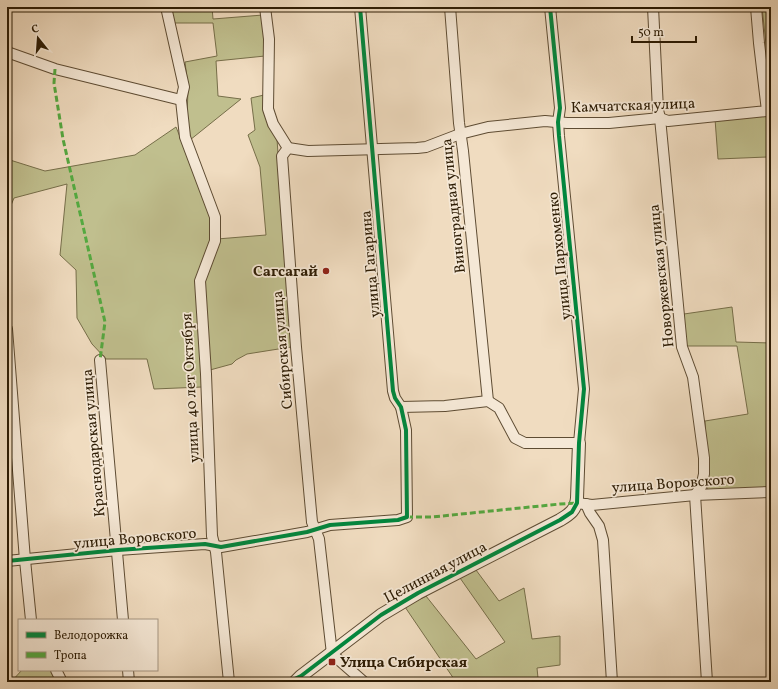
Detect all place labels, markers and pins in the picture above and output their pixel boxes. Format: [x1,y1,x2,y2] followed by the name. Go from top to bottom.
[253,262,318,283] place label: Сагсагай
[321,266,331,276] marker: Сагсагай
[340,653,468,674] place label: Улица Сибирская
[327,657,337,667] marker: Улица Сибирская

